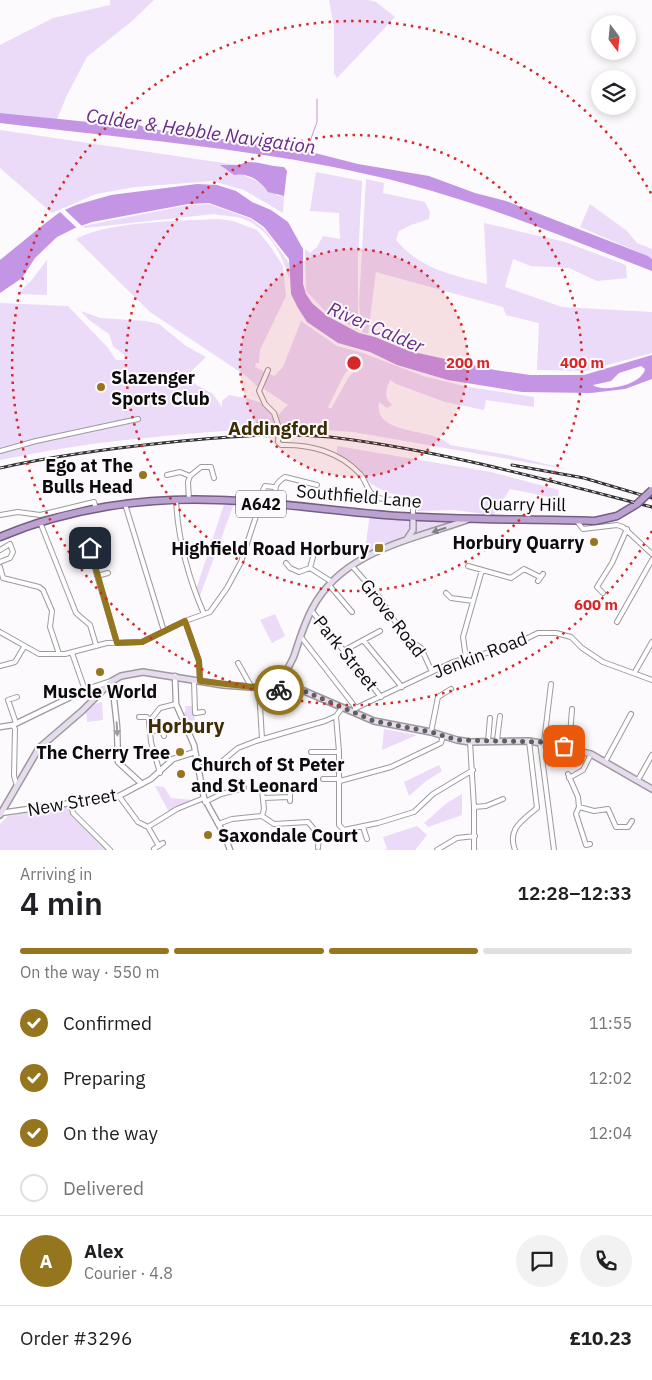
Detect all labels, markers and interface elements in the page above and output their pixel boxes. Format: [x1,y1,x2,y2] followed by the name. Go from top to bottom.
[591,15,636,60] north arrow
[591,15,636,115] map controls
[591,70,636,115] button: layers
[85,103,317,159] water label: Calder & Hebble Navigation
[324,296,429,358] water label: River Calder
[446,353,490,372] text: 200 m
[560,353,604,372] text: 400 m
[345,354,363,372] centre of rings
[111,366,210,410] place label: Slazenger Sports Club
[95,381,107,393] marker: Slazenger Sports Club
[228,416,328,440] district label: Addingford
[42,454,133,498] place label: Ego at The Bulls Head
[137,469,149,481] marker: Ego at The Bulls Head
[295,479,423,513] street label: Southfield Lane
[236,490,286,518] road number: A642
[480,492,566,516] street label: Quarry Hill
[431,526,446,534] one-way arrow
[69,527,111,569] pin
[453,531,584,554] place label: Horbury Quarry
[76,534,104,562] icon: home
[588,536,600,548] marker: Horbury Quarry
[171,537,369,560] place label: Highfield Road Horbury
[373,542,385,554] marker: Highfield Road Horbury
[355,574,431,662] street label: Grove Road
[574,595,618,614] text: 600 m
[309,611,383,695] street label: Park Street
[430,626,530,684] street label: Jenkin Road
[254,665,304,715] courier
[94,666,106,678] marker: Muscle World
[265,676,293,704] icon: bike
[43,680,157,703] place label: Muscle World
[148,712,225,739] district label: Horbury
[113,722,121,738] one-way arrow
[543,725,585,767] pin
[550,732,578,760] icon: bag
[36,741,170,764] place label: The Cherry Tree
[174,746,186,758] marker: The Cherry Tree
[191,753,345,797] place label: Church of St Peter and St Leonard
[175,768,187,780] marker: Church of St Peter and St Leonard
[26,783,118,821] street label: New Street
[218,824,358,847] place label: Saxondale Court
[202,829,214,841] marker: Saxondale Court
[20,864,92,884] text: Arriving in
[518,881,632,905] text: 12:28–12:33
[20,882,103,924] text: 4 min
[20,962,159,982] text: On the way · 550 m
[20,1009,48,1037] icon: check
[63,1011,152,1035] text: Confirmed
[589,1013,632,1033] text: 11:55
[20,1064,48,1092] icon: check
[63,1066,145,1090] text: Preparing
[589,1068,632,1088] text: 12:02
[20,1119,48,1147] icon: check
[63,1121,158,1145] text: On the way
[589,1123,632,1143] text: 12:04
[63,1176,144,1200] text: Delivered
[516,1235,568,1287] button: chat
[580,1235,632,1287] button: phone
[84,1239,124,1263] text: Alex
[39,1249,53,1273] text: A
[84,1263,173,1283] text: Courier · 4.8
[20,1326,132,1350] text: Order #3296
[569,1326,632,1350] text: £10.23

